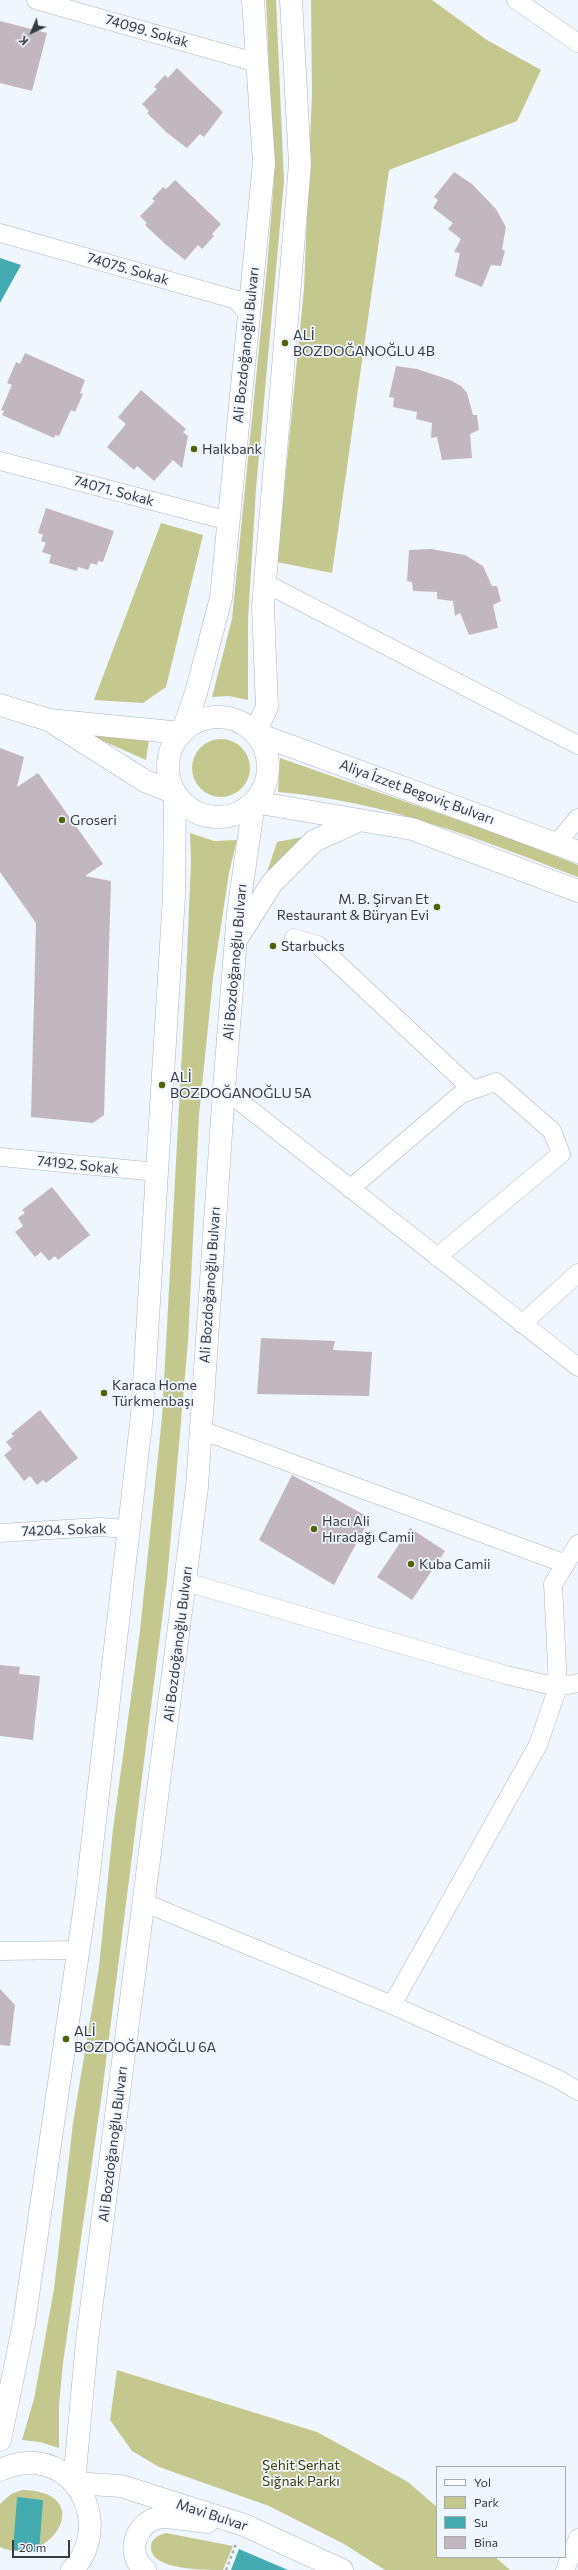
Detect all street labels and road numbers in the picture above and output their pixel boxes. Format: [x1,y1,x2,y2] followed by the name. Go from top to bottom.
[103,11,191,51] street label: 74099. Sokak
[85,249,171,289] street label: 74075. Sokak
[229,266,263,424] street label: Ali Bozdoğanoğlu Bulvarı
[72,472,156,510] street label: 74071. Sokak
[337,756,497,828] street label: Aliya İzzet Begoviç Bulvarı
[220,883,250,1041] street label: Ali Bozdoğanoğlu Bulvarı
[36,1152,120,1178] street label: 74192. Sokak
[196,1206,224,1364] street label: Ali Bozdoğanoğlu Bulvarı
[21,1520,107,1540] street label: 74204. Sokak
[160,1565,196,1723] street label: Ali Bozdoğanoğlu Bulvarı
[95,2065,131,2223] street label: Ali Bozdoğanoğlu Bulvarı
[174,2496,250,2534] street label: Mavi Bulvar

